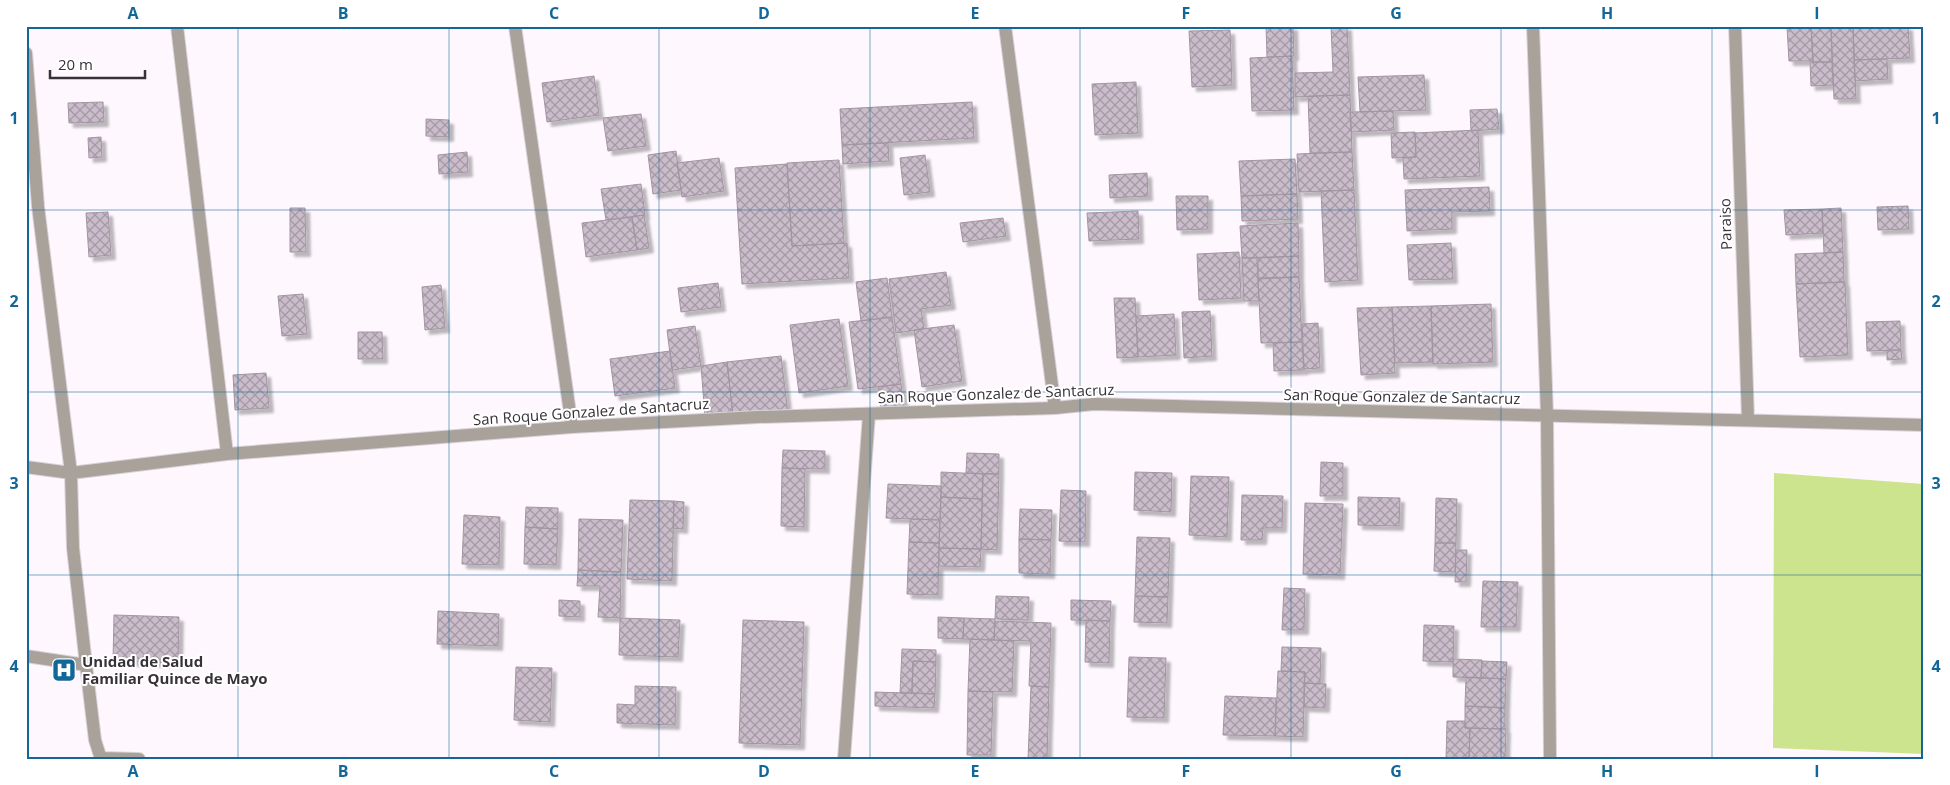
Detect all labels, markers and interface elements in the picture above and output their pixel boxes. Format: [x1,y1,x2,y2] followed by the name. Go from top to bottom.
[127,2,139,24] text: A
[338,2,348,24] text: B
[549,2,559,24] text: C
[758,2,770,24] text: D
[971,2,980,24] text: E
[1182,2,1190,24] text: F
[1390,2,1402,24] text: G
[1601,2,1613,24] text: H
[1814,2,1820,24] text: I
[50,48,145,80] scale bar
[58,54,93,74] text: 20 m
[9,107,19,129] text: 1
[1931,107,1941,129] text: 1
[1714,198,1736,250] street label: Paraiso
[9,290,19,312] text: 2
[1931,290,1941,312] text: 2
[877,379,1115,407] street label: San Roque Gonzalez de Santacruz
[1283,384,1521,408] street label: San Roque Gonzalez de Santacruz
[472,393,710,429] street label: San Roque Gonzalez de Santacruz
[9,472,19,494] text: 3
[1931,472,1941,494] text: 3
[82,651,268,688] place label: Unidad de Salud Familiar Quince de Mayo
[9,655,19,677] text: 4
[1931,655,1941,677] text: 4
[51,657,77,683] hospital icon: Unidad de Salud Familiar Quince de Mayo
[127,760,139,782] text: A
[338,760,348,782] text: B
[549,760,559,782] text: C
[758,760,770,782] text: D
[971,760,980,782] text: E
[1182,760,1190,782] text: F
[1390,760,1402,782] text: G
[1601,760,1613,782] text: H
[1814,760,1820,782] text: I

